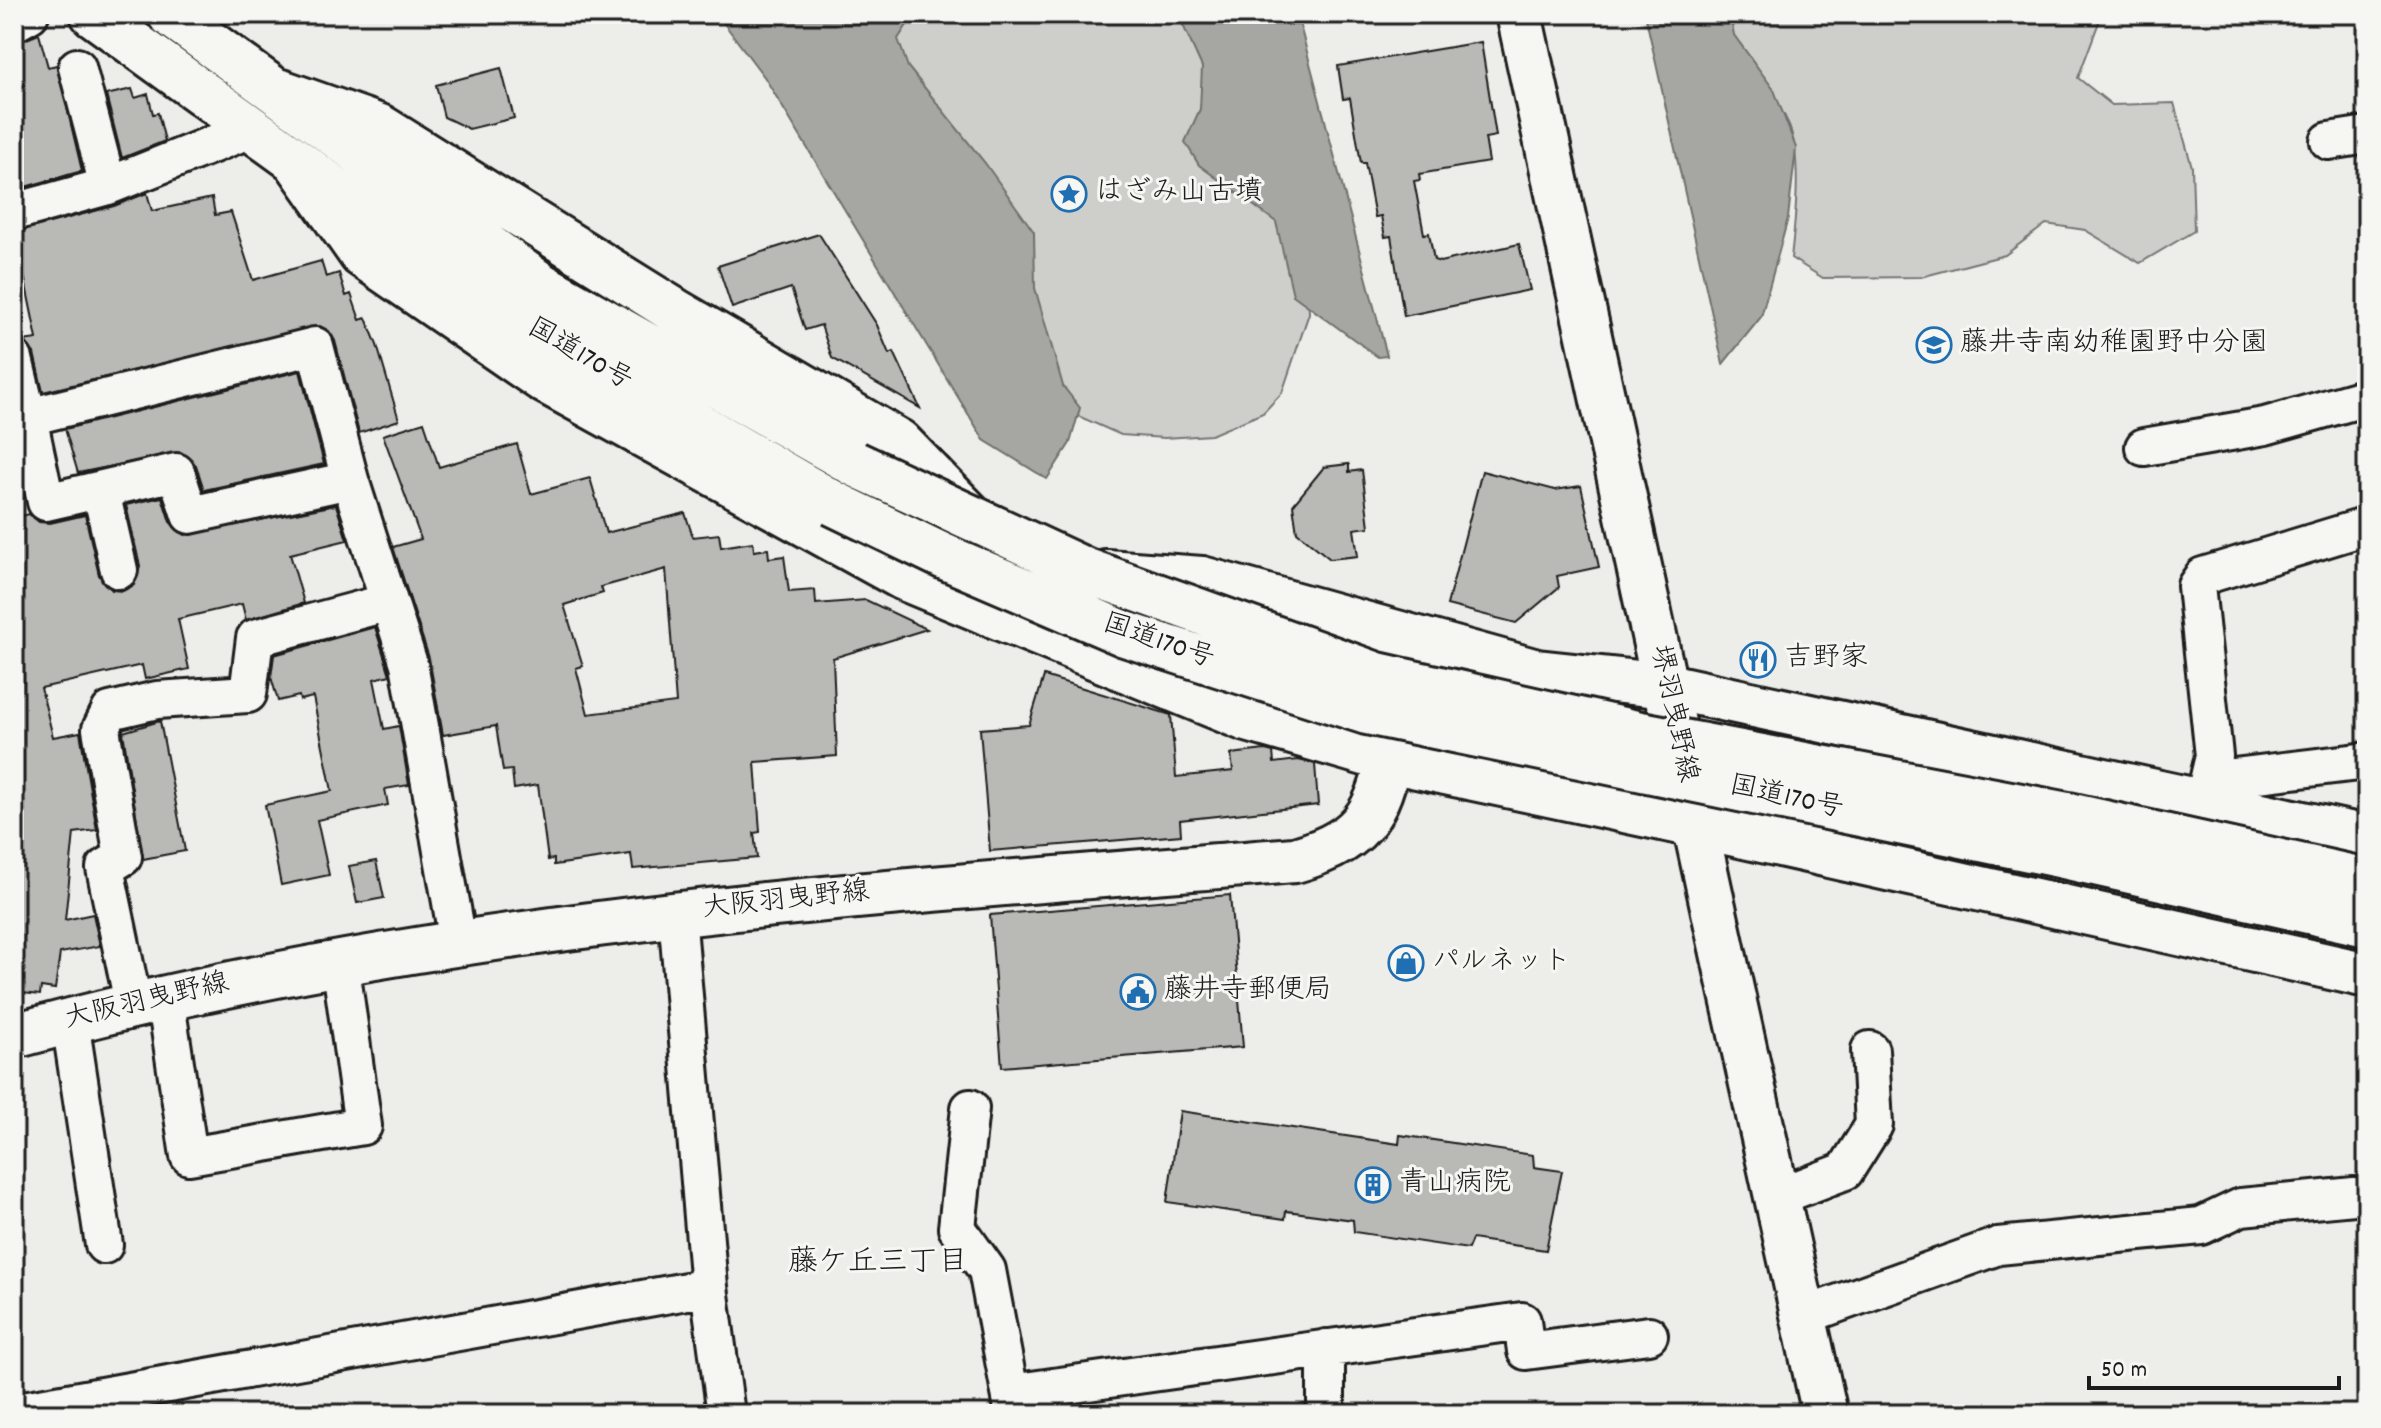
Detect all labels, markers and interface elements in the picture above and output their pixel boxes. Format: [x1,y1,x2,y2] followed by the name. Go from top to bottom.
[1095,174,1263,214] place label: はざみ山古墳
[1050,175,1088,213] place icon: はざみ山古墳
[519,310,639,402] street label: 国道170号
[1960,325,2268,365] place label: 藤井寺南幼稚園野中分園
[1915,326,1953,364] school or university icon: 藤井寺南幼稚園野中分園
[1097,605,1219,681] street label: 国道170号
[1784,640,1868,680] place label: 吉野家
[1638,641,1706,787] street label: 堺羽曳野線
[1739,641,1777,679] restaurant icon: 吉野家
[1725,767,1847,831] street label: 国道170号
[700,873,872,931] street label: 大阪羽曳野線
[1432,943,1571,983] place label: パルネット
[1387,944,1425,982] shop icon: パルネット
[61,965,233,1041] street label: 大阪羽曳野線
[1164,972,1332,1012] place label: 藤井寺郵便局
[1119,973,1157,1011] public building icon: 藤井寺郵便局
[1399,1165,1511,1205] place label: 青山病院
[1354,1166,1392,1204] building icon: 青山病院
[788,1243,968,1286] district label: 藤ケ丘三丁目
[2089,1340,2339,1390] scale bar
[2101,1354,2147,1388] text: 50 m

